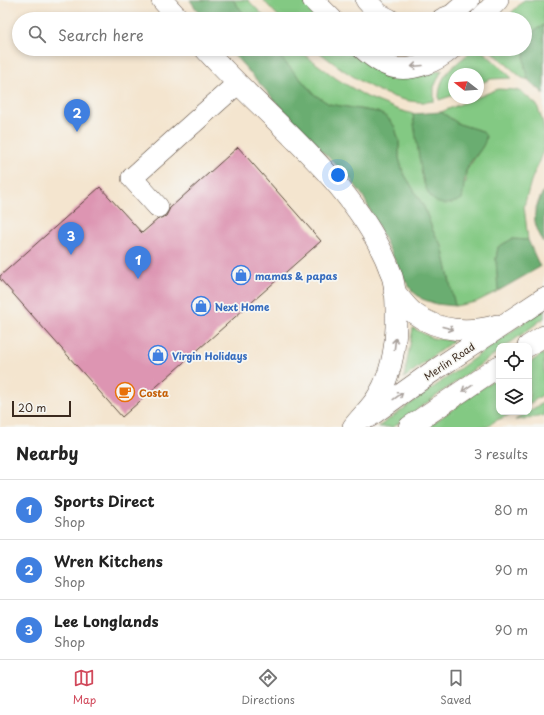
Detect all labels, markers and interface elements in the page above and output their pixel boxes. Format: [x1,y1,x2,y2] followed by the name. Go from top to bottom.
[12,12,532,56] search box
[26,23,48,45] icon: search
[58,23,144,46] text: Search here
[411,62,424,70] one-way arrow
[448,68,484,104] north arrow
[64,99,90,132] pin: 2
[328,165,348,185] your location
[58,222,84,255] pin: 3
[125,246,151,279] pin: 1
[230,264,252,286] shop icon: mamas & papas
[255,268,338,283] place label: mamas & papas
[190,295,212,317] shop icon: Next Home
[215,299,270,314] place label: Next Home
[441,325,454,333] one-way arrow
[391,338,399,351] one-way arrow
[421,338,478,384] street label: Merlin Road
[496,343,532,415] map controls
[496,343,532,379] button: locate
[147,344,169,366] shop icon: Virgin Holidays
[172,348,248,363] place label: Virgin Holidays
[496,379,532,415] button: layers
[114,381,136,403] cafe icon: Costa
[461,384,472,392] one-way arrow
[139,385,169,400] place label: Costa
[393,392,404,400] one-way arrow
[12,399,71,418] scale bar
[18,399,46,416] text: 20 m
[16,440,78,466] text: Nearby
[474,444,528,463] text: 3 results
[54,489,155,512] text: Sports Direct
[26,500,32,519] text: 1
[494,500,528,519] text: 80 m
[54,512,85,531] text: Shop
[54,549,163,572] text: Wren Kitchens
[24,560,34,579] text: 2
[495,560,528,579] text: 90 m
[54,572,85,591] text: Shop
[54,609,159,632] text: Lee Longlands
[25,620,33,639] text: 3
[495,620,528,639] text: 90 m
[54,632,85,651] text: Shop
[73,667,96,708] tab: Map
[241,667,295,708] tab: Directions
[440,667,471,708] tab: Saved

